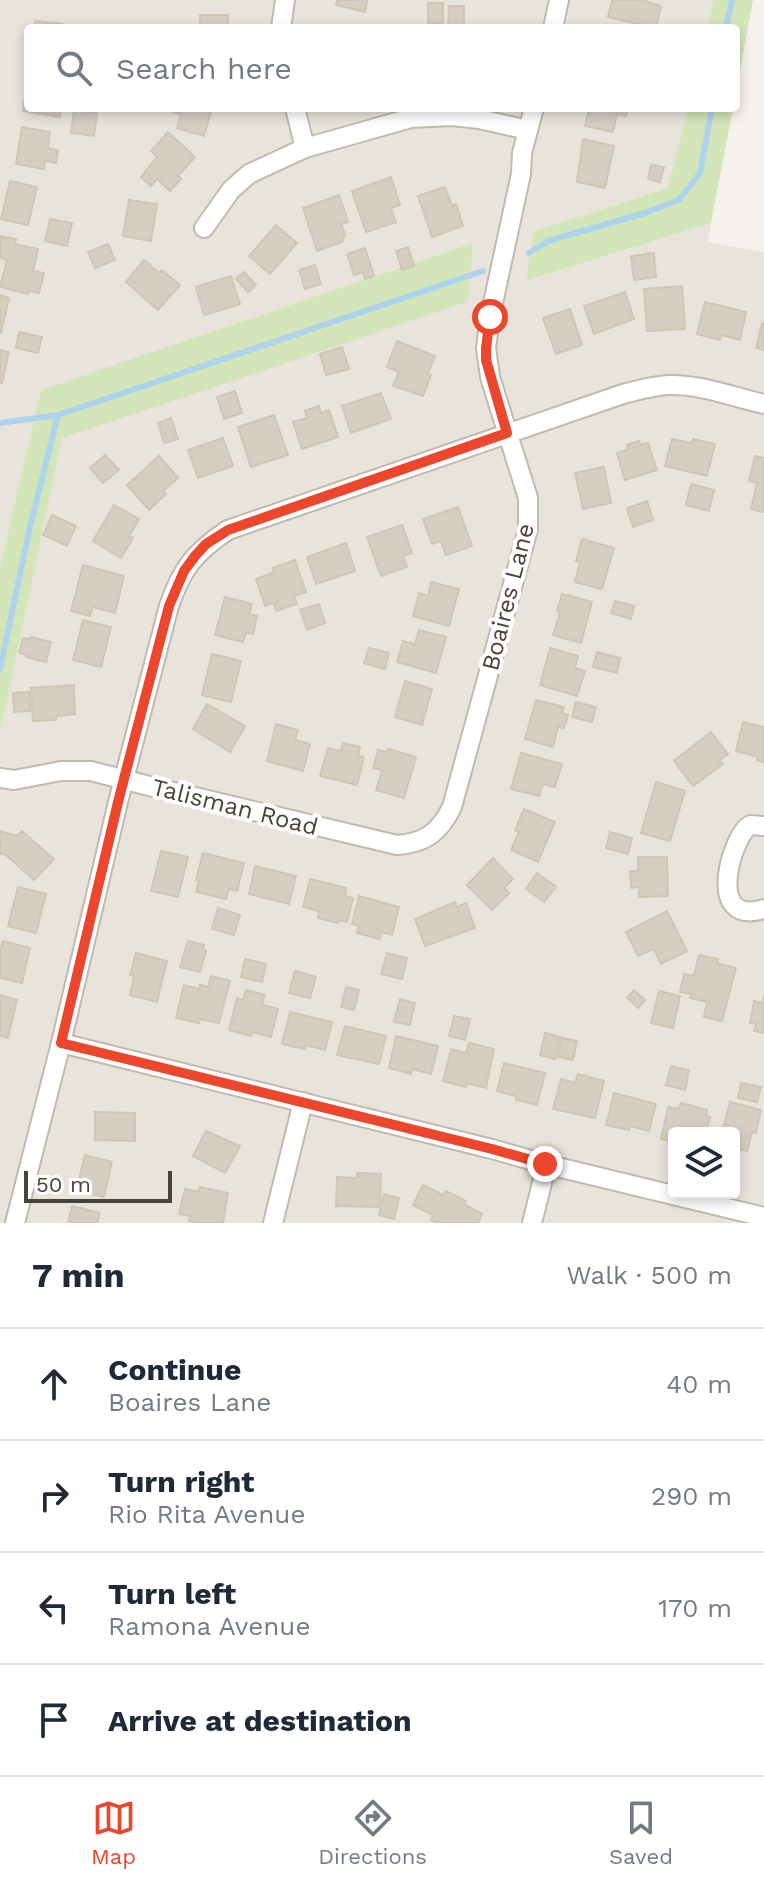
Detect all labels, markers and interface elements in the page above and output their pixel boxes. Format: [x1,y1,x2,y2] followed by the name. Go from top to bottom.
[24,24,740,112] search box
[52,46,96,90] icon: search
[116,51,292,86] text: Search here
[472,299,508,335] route start
[476,520,540,674] street label: Boaires Lane
[149,773,321,841] street label: Talisman Road
[668,1127,740,1199] map controls
[668,1127,740,1199] button: layers
[527,1146,563,1182] route end
[24,1167,172,1203] scale bar
[36,1172,91,1197] text: 50 m
[32,1255,125,1295] text: 7 min
[566,1260,732,1290] text: Walk · 500 m
[108,1352,241,1387] text: Continue
[32,1362,76,1406] icon: ahead
[666,1369,732,1399] text: 40 m
[108,1387,271,1417] text: Boaires Lane
[108,1464,254,1499] text: Turn right
[32,1474,76,1518] icon: right
[651,1481,732,1511] text: 290 m
[108,1499,305,1529] text: Rio Rita Avenue
[108,1576,236,1611] text: Turn left
[32,1586,76,1630] icon: left
[658,1593,732,1623] text: 170 m
[108,1611,310,1641] text: Ramona Avenue
[32,1698,76,1742] icon: arrive
[108,1703,412,1738] text: Arrive at destination
[91,1796,136,1869] tab: Map
[318,1796,427,1869] tab: Directions
[609,1796,673,1869] tab: Saved

